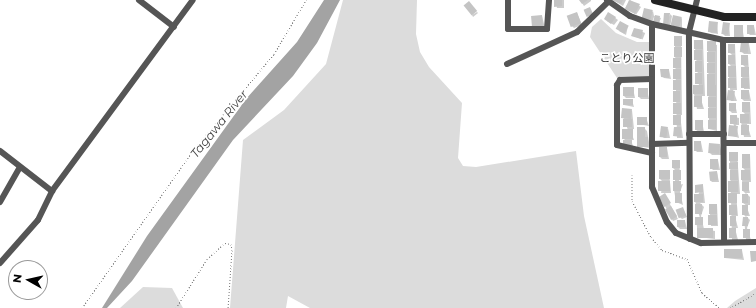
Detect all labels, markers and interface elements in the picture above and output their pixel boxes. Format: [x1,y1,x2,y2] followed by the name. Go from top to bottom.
[600,51,654,65] park label: ことり公園
[187,87,251,161] water label: Tagawa River
[8,260,48,300] north arrow
[10,273,25,284] text: N

